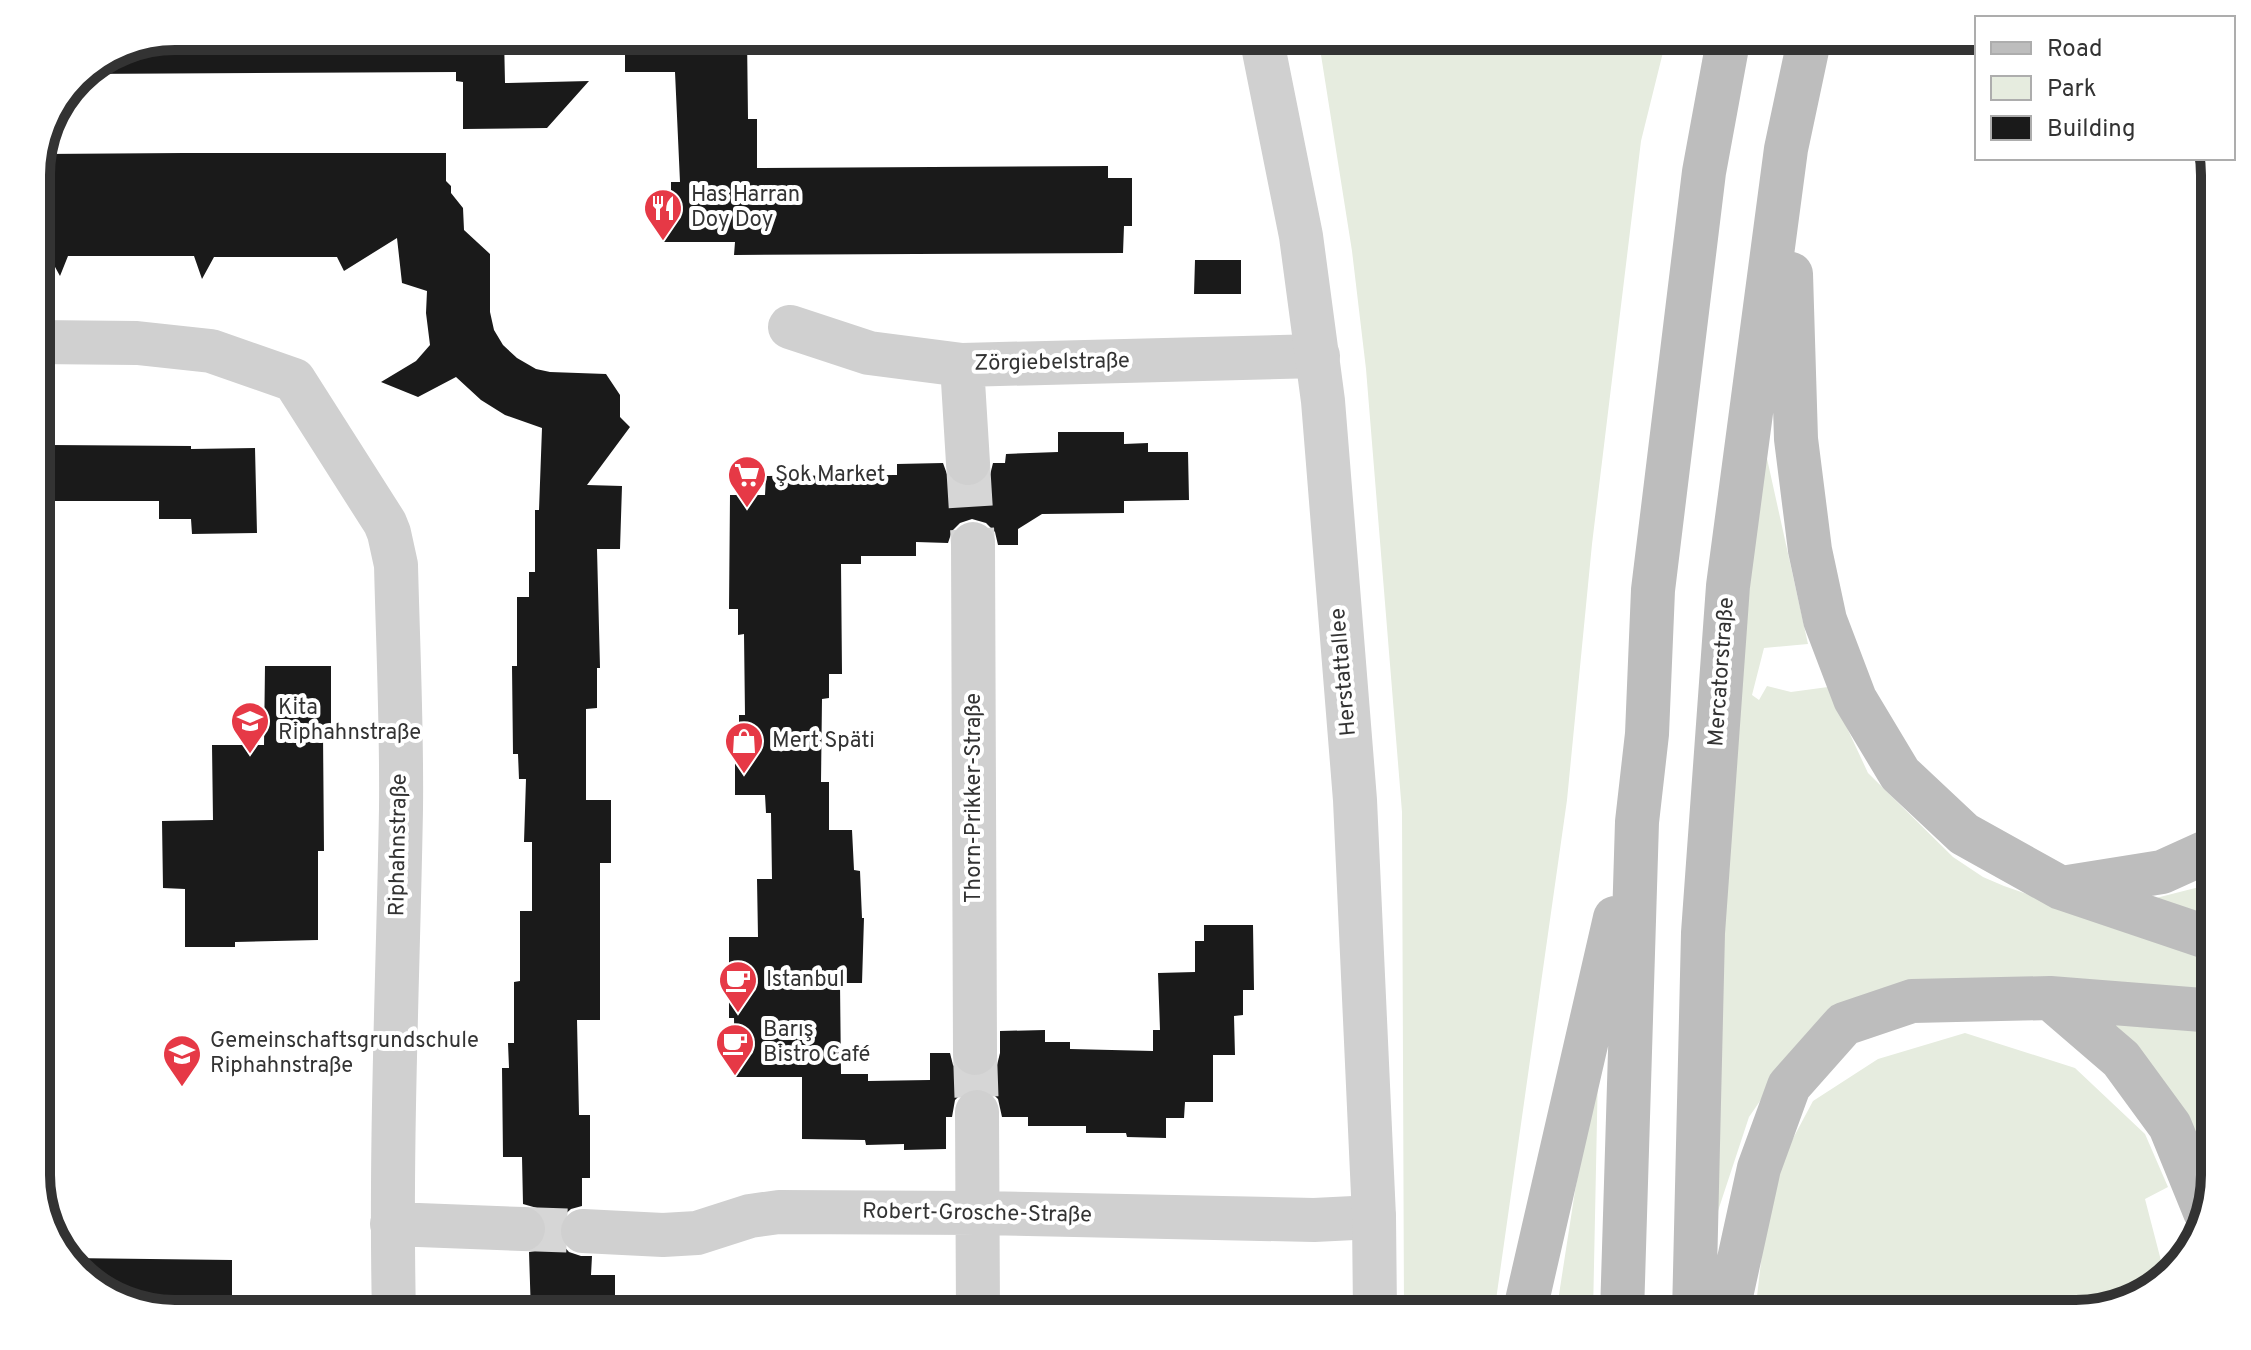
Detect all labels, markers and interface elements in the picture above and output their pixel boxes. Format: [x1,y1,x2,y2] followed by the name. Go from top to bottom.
[1975,16,2235,160] legend
[2047,35,2103,65] text: Road
[2047,75,2097,105] text: Park
[2047,115,2136,145] text: Building
[691,182,800,234] place label: Has Harran Doy Doy
[642,187,684,242] restaurant icon: Has Harran Doy Doy
[974,348,1130,378] street label: Zörgiebelstraße
[726,454,768,509] supermarket icon: Şok Market
[775,462,885,489] place label: Şok Market
[1703,596,1741,748] street label: Mercatorstraße
[1325,607,1363,737] street label: Herstattallee
[961,693,988,903] street label: Thorn-Prikker-Straße
[278,695,421,747] place label: Kita Riphahnstraße
[229,700,271,755] school or university icon: Kita Riphahnstraße
[723,720,765,775] shop icon: Mert Späti
[772,728,875,755] place label: Mert Späti
[384,773,414,917] street label: Riphahnstraße
[717,959,759,1014] cafe icon: Istanbul
[766,967,845,994] place label: Istanbul
[763,1017,870,1069] place label: Barış Bistro Café
[714,1022,756,1077] cafe icon: Barış Bistro Café
[210,1028,479,1080] place label: Gemeinschaftsgrundschule Riphahnstraße
[161,1033,203,1088] school or university icon: Gemeinschaftsgrundschule Riphahnstraße
[862,1198,1092,1230] street label: Robert-Grosche-Straße

